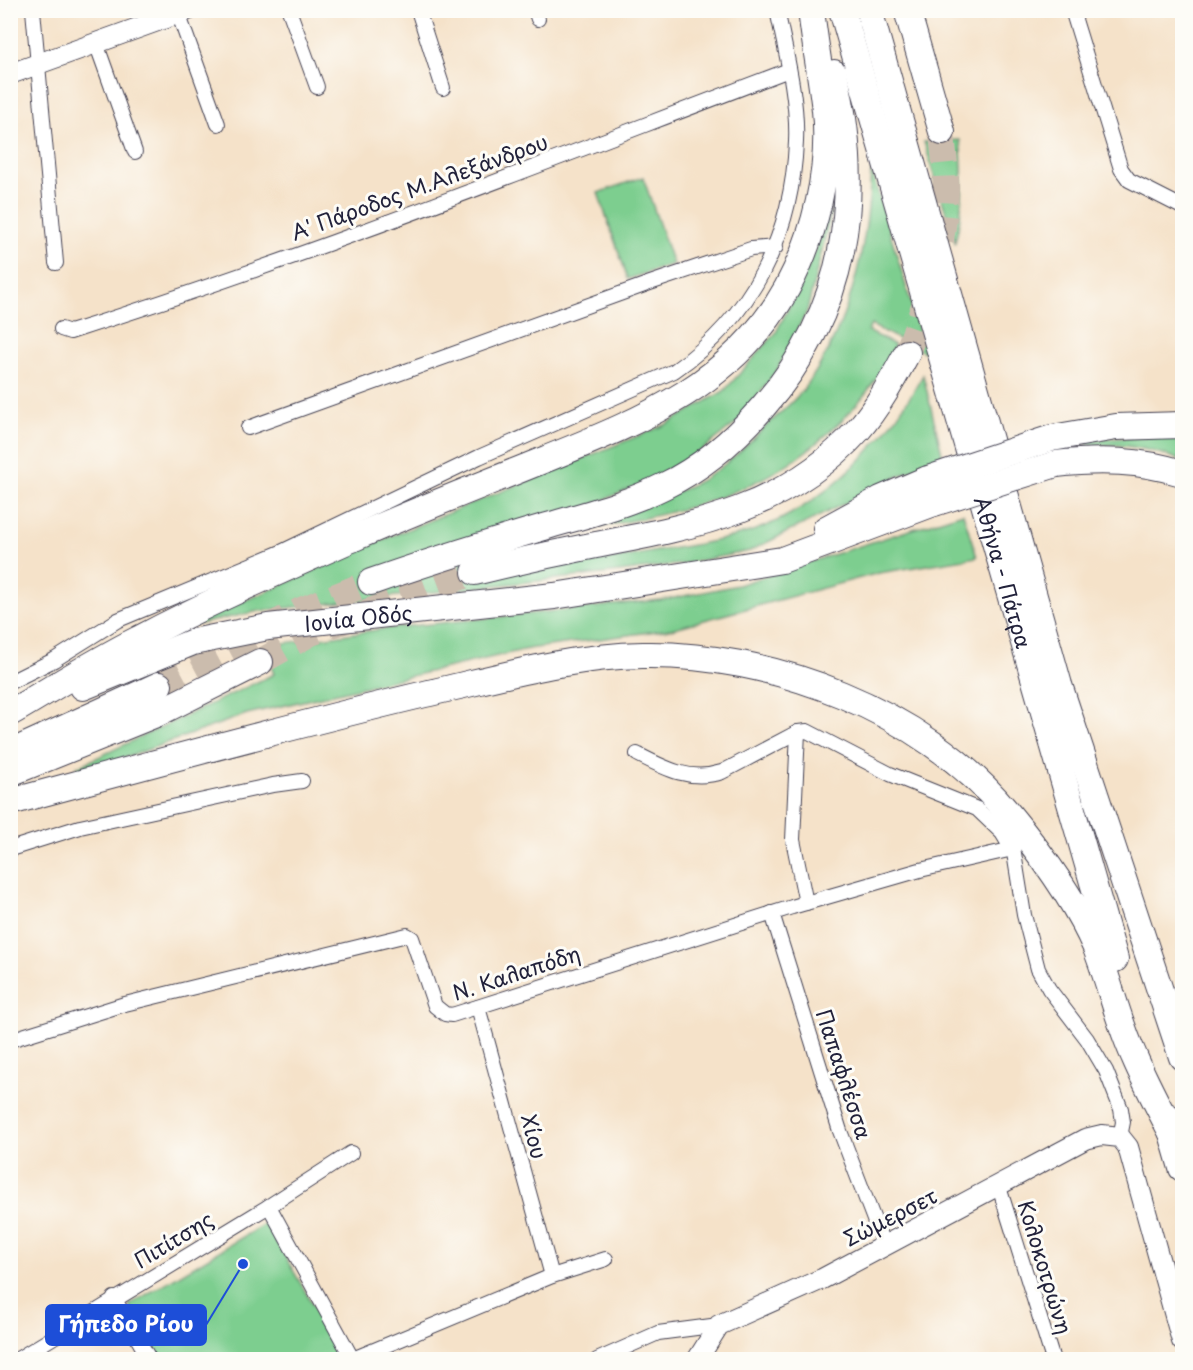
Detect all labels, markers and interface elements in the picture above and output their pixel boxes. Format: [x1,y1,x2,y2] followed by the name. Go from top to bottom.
[286,125,552,247] street label: Α' Πάροδος Μ.Αλεξάνδρου
[967,492,1041,652] street label: Αθήνα - Πάτρα
[302,595,414,639] street label: Ιονία Οδός
[448,936,584,1008] street label: Ν. Καλαπόδη
[809,1005,881,1144] street label: Παπαφλέσσα
[514,1110,556,1162] street label: Χίου
[837,1179,943,1253] street label: Σώμερσετ
[1011,1196,1081,1338] street label: Κολοκοτρώνη
[127,1203,219,1275] street label: Πιτίτσης
[46,1305,206,1345] callout: Γήπεδο Ρίου
[58,1306,194,1339] text: Γήπεδο Ρίου

